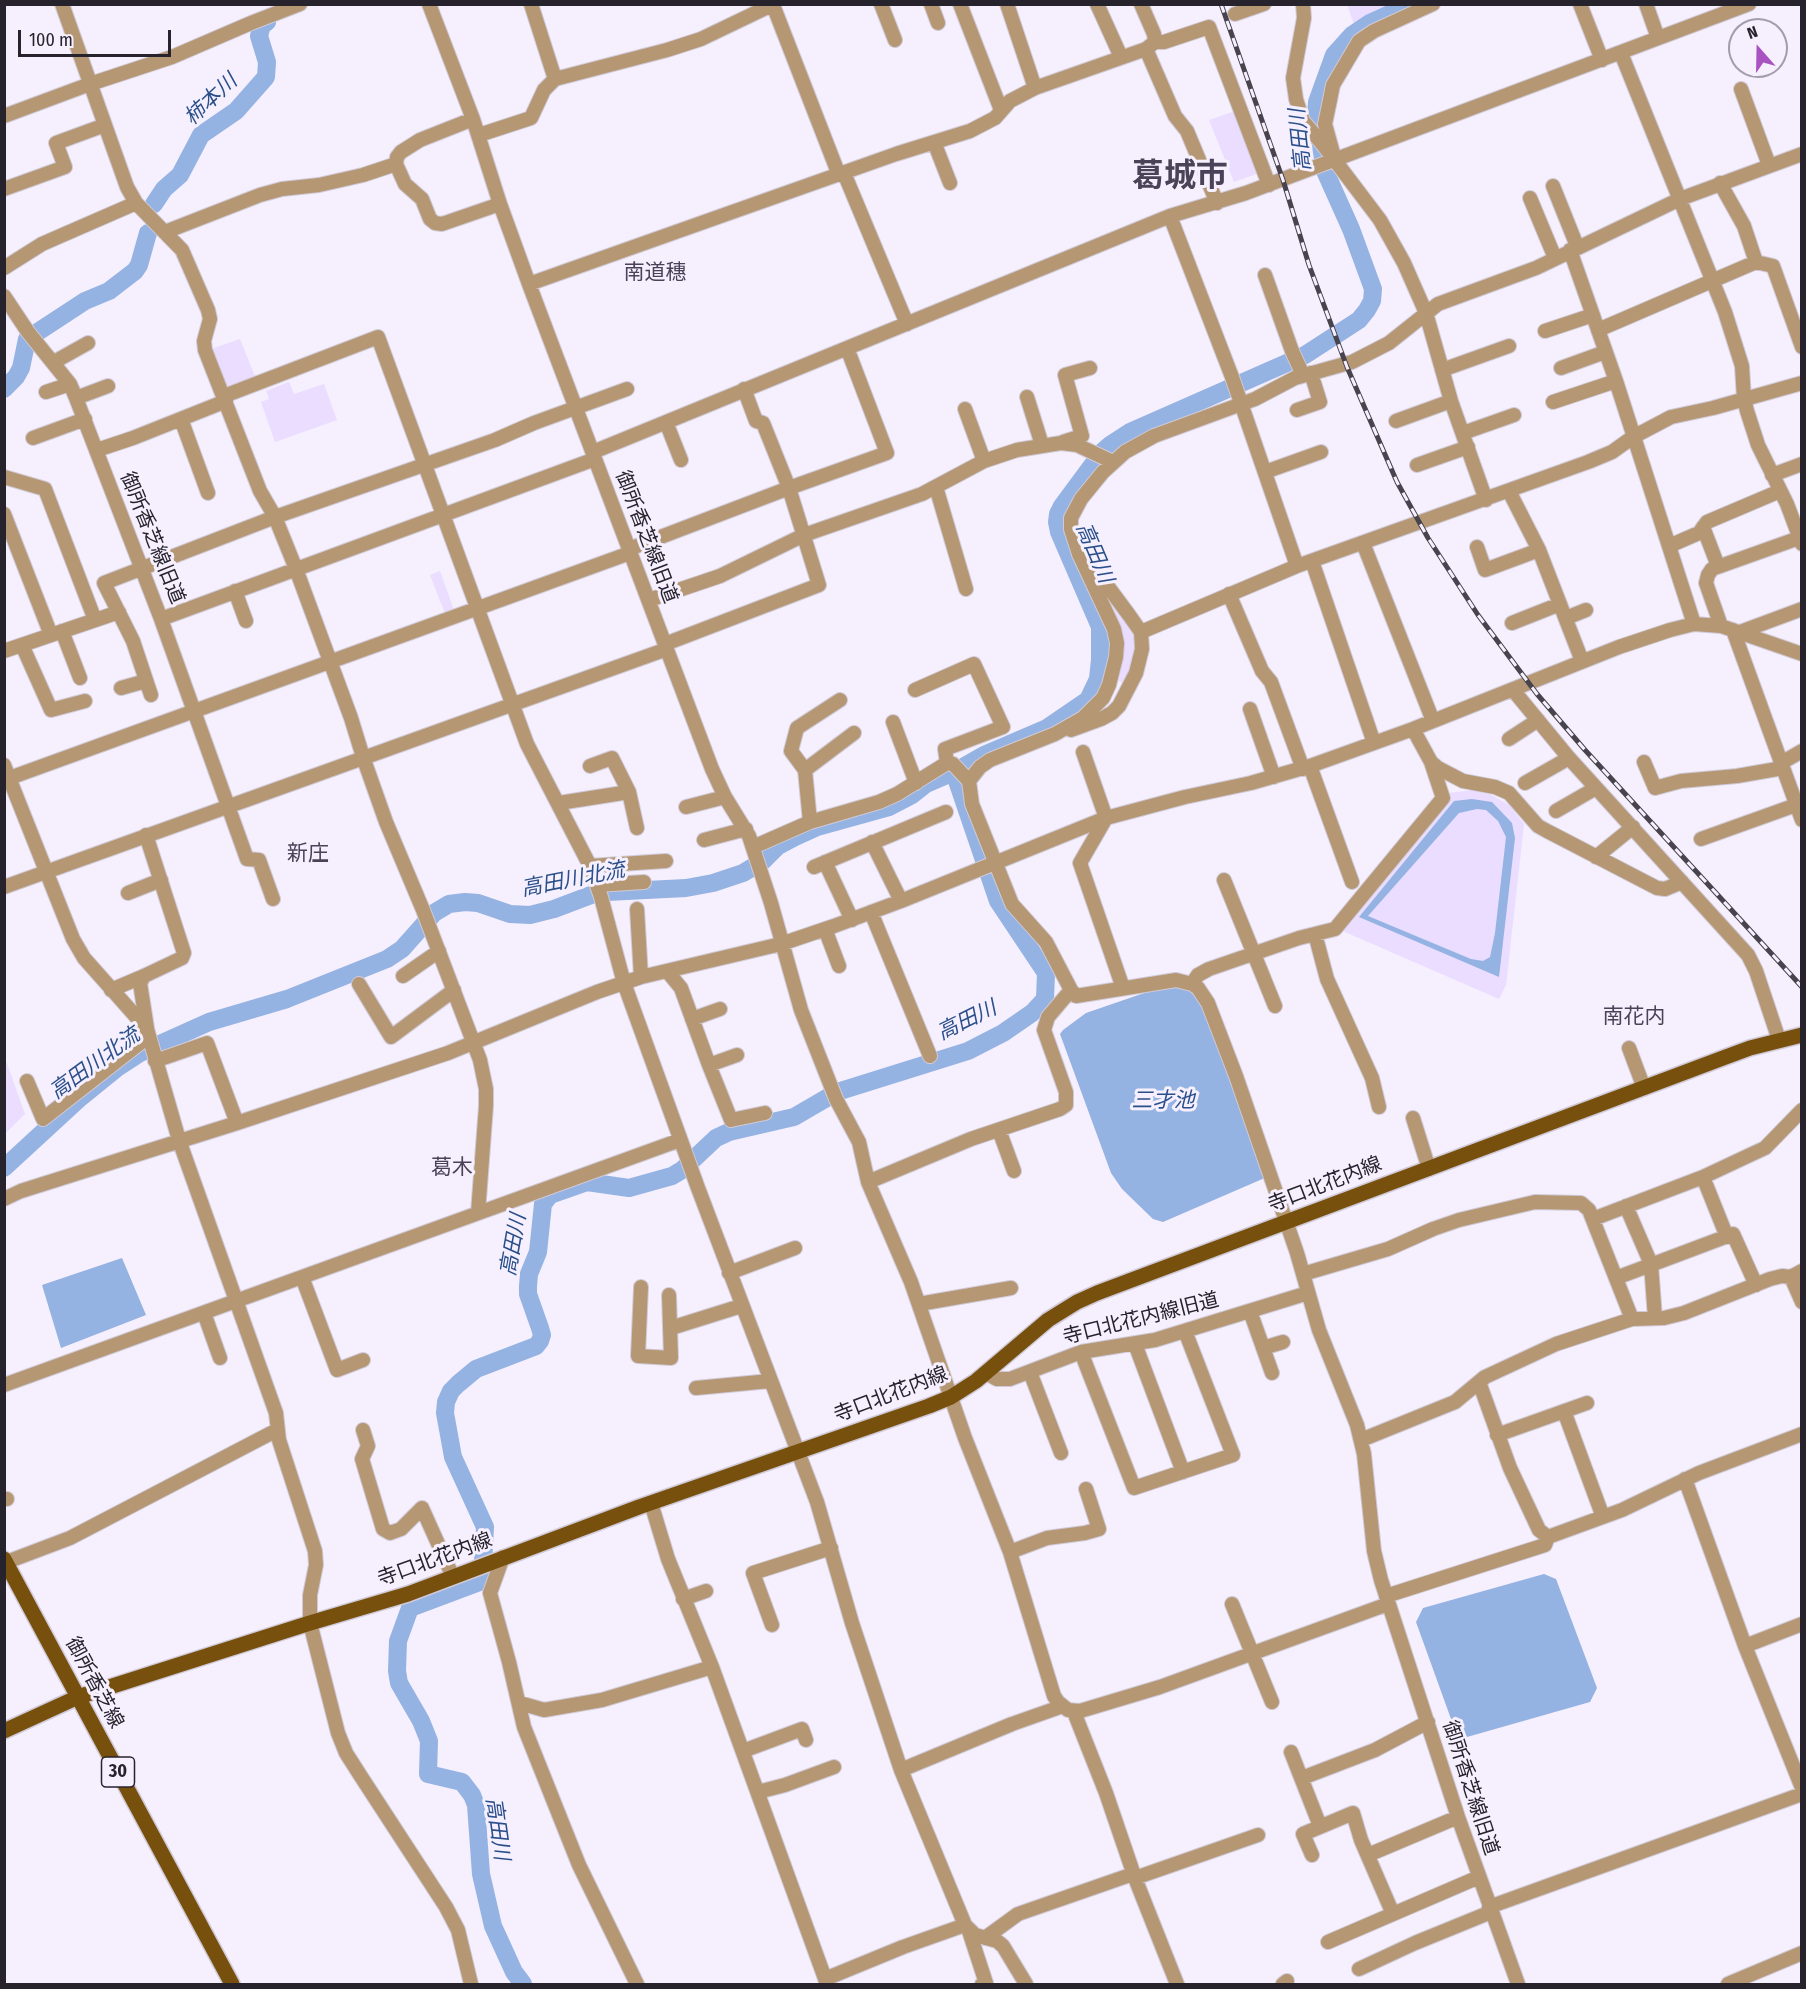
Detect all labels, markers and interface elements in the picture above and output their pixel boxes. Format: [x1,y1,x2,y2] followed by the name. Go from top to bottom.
[21,18,174,56] scale bar
[1728,18,1788,78] north arrow
[1745,22,1760,43] text: N
[29,29,73,51] text: 100 m
[179,69,243,131] water label: 柿本川
[1285,107,1317,173] water label: 高田川
[1132,158,1228,196] district label: 葛城市
[624,260,686,286] district label: 南道穗
[610,467,682,607] street label: 御所香芝線旧道
[115,469,189,607] street label: 御所香芝線旧道
[1070,519,1118,587] water label: 高田川
[287,841,329,867] district label: 新庄
[519,858,627,902] water label: 高田川北流
[933,996,1001,1046] water label: 高田川
[1603,1004,1665,1030] district label: 南花内
[45,1023,145,1105] water label: 高田川北流
[1132,1088,1194,1114] water label: 三才池
[1265,1152,1385,1218] street label: 寺口北花内線
[431,1155,473,1181] district label: 葛木
[496,1212,532,1278] water label: 高田川
[1060,1288,1222,1350] street label: 寺口北花内線旧道
[831,1362,951,1428] street label: 寺口北花内線
[375,1528,495,1592] street label: 寺口北花内線
[60,1633,128,1733] street label: 御所香芝線
[1437,1718,1503,1858] street label: 御所香芝線旧道
[102,1757,134,1787] road number: 30
[480,1796,514,1862] water label: 高田川

